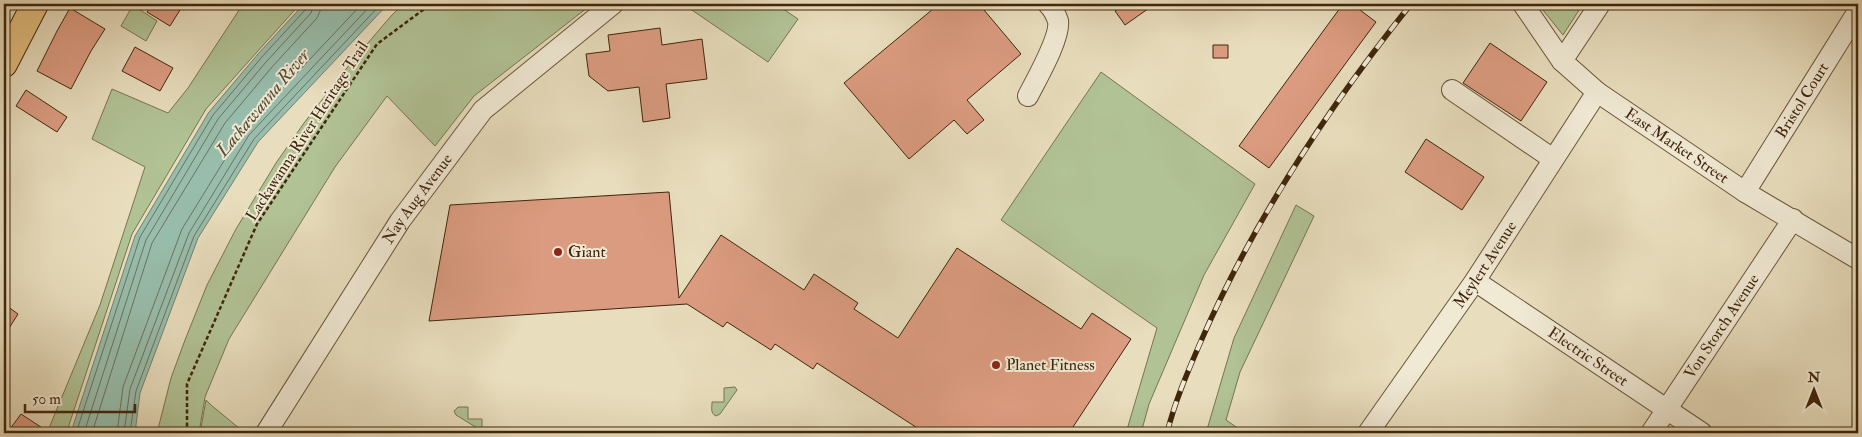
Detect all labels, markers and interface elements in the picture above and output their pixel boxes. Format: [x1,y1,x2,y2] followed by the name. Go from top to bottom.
[241,37,373,225] street label: Lackawanna River Heritage Trail
[211,43,316,162] water label: Lackawanna River
[1771,59,1833,142] street label: Bristol Court
[1621,104,1733,188] street label: East Market Street
[378,149,457,248] street label: Nay Aug Avenue
[1449,217,1521,312] street label: Meylert Avenue
[568,242,606,262] place label: Giant
[552,246,564,258] marker: Giant
[1680,270,1764,383] street label: Von Storch Avenue
[1544,323,1632,391] street label: Electric Street
[1006,355,1095,375] place label: Planet Fitness
[990,359,1002,371] marker: Planet Fitness
[1790,364,1840,414] north arrow
[1807,369,1821,386] text: N
[25,382,135,414] scale bar
[32,390,61,409] text: 50 m

